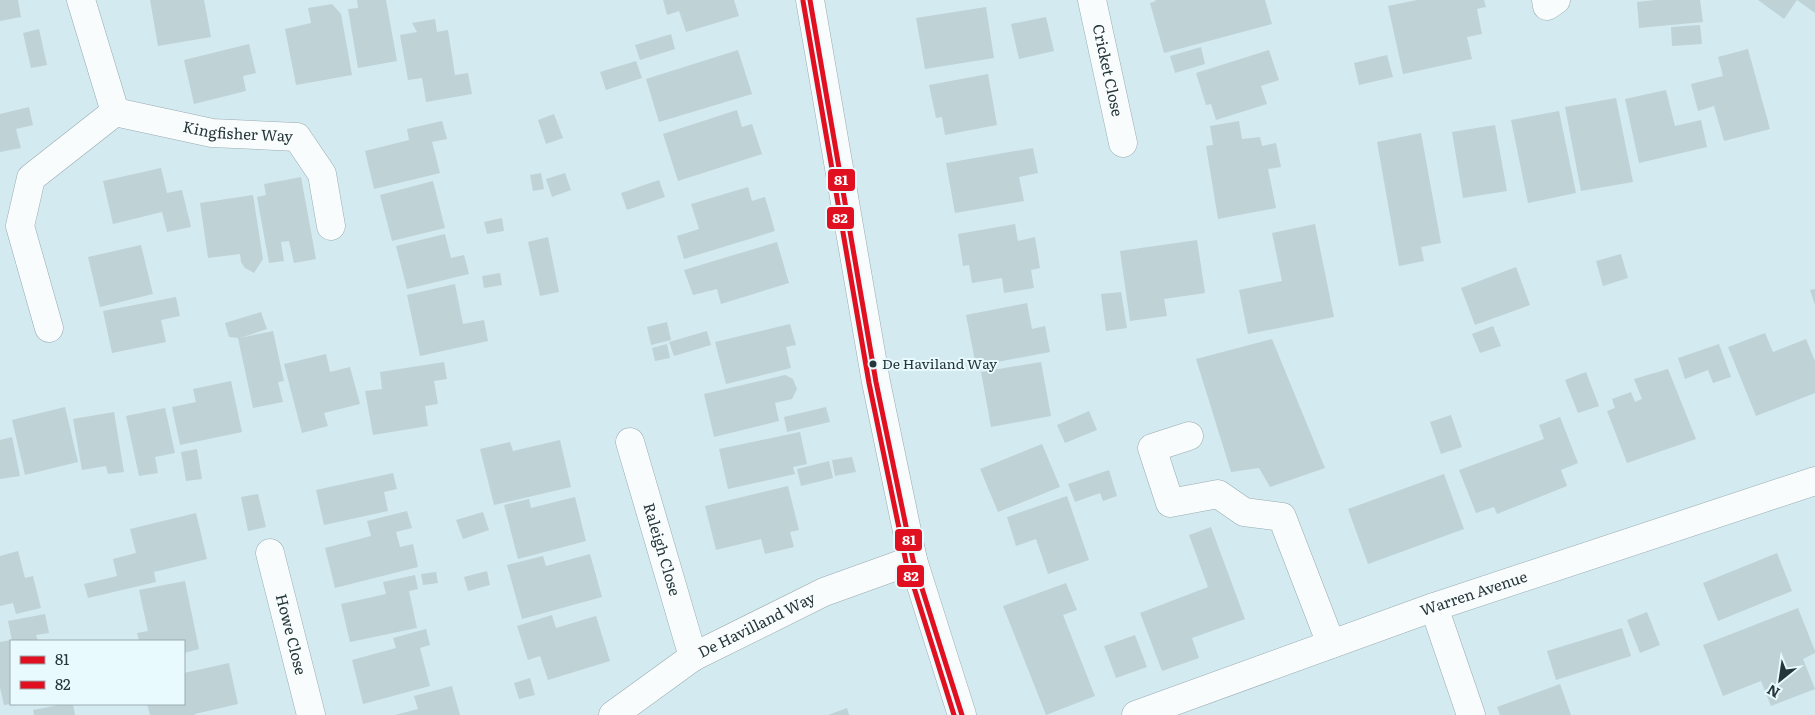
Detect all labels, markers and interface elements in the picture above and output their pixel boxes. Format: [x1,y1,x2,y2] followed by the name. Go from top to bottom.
[1088,22,1130,119] street label: Cricket Close
[181,114,294,147] street label: Kingfisher Way
[827,168,856,192] line badge: 81
[834,169,848,189] text: 81
[826,206,855,230] line badge: 82
[832,207,848,227] text: 82
[882,353,998,373] place label: De Haviland Way
[868,359,878,369] marker: De Haviland Way
[638,500,688,599] street label: Raleigh Close
[894,528,923,552] line badge: 81
[902,529,916,549] text: 81
[896,564,925,588] line badge: 82
[1417,564,1530,621] street label: Warren Avenue
[903,565,919,585] text: 82
[693,585,819,663] street label: De Havilland Way
[271,591,313,677] street label: Howe Close
[10,640,185,705] legend
[55,647,69,670] text: 81
[1755,655,1805,705] north arrow
[55,672,71,695] text: 82
[1763,680,1783,704] text: N

